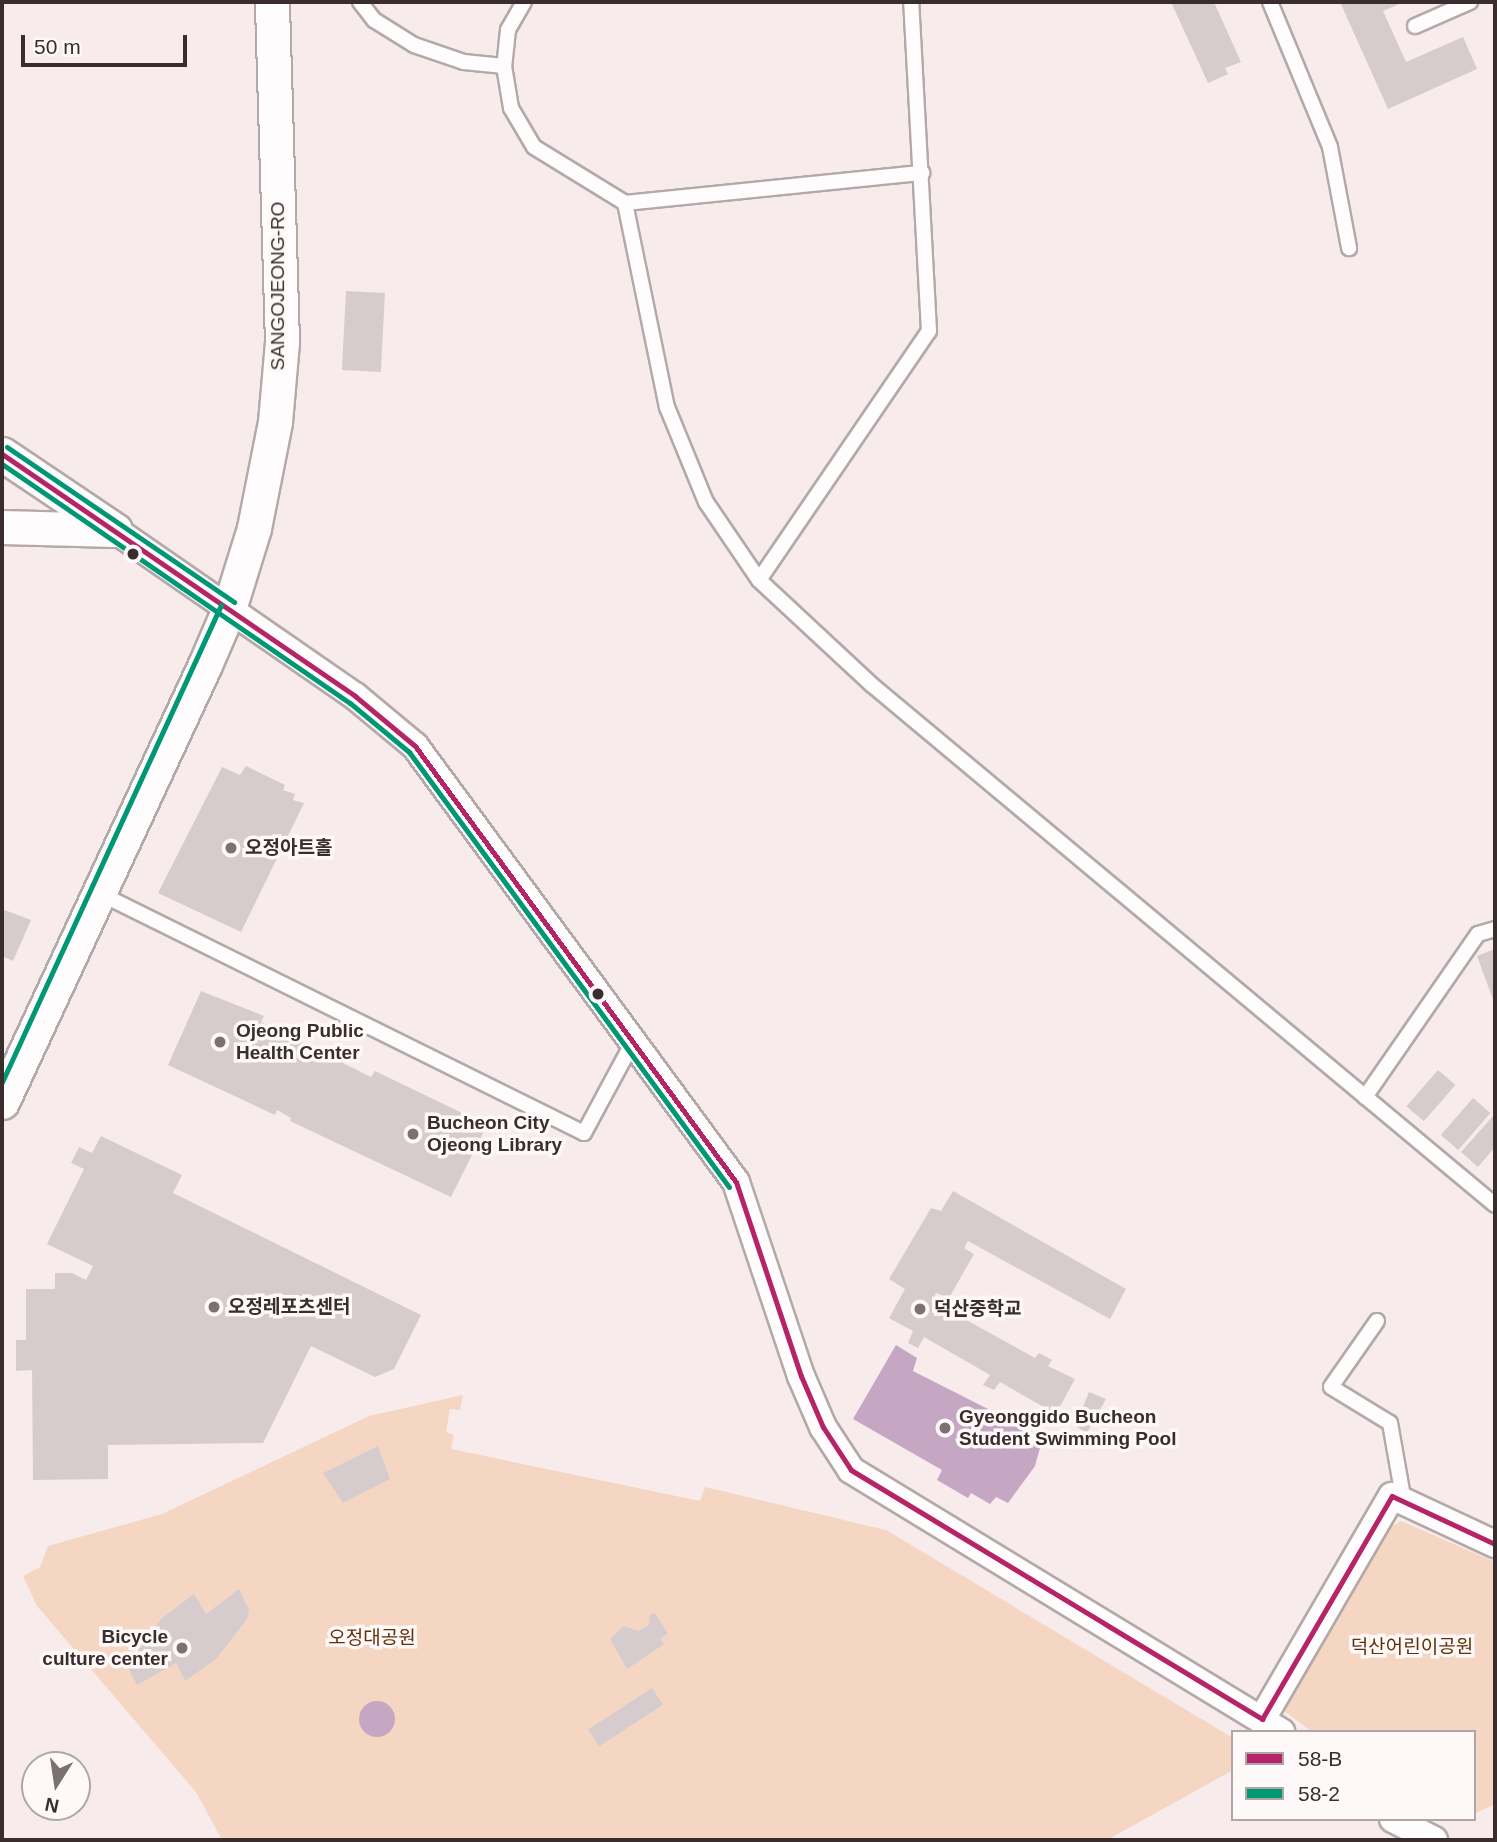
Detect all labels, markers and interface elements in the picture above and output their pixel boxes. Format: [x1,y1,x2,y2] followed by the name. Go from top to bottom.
[24,21,191,65] scale bar
[34,35,81,58] text: 50 m
[267,202,289,370] street label: SANGOJEONG-RO
[126,547,140,561] unlabelled marker
[245,837,332,859] place label: 오정아트홀
[223,840,239,856] marker: 오정아트홀
[591,987,605,1001] unlabelled marker
[236,1020,364,1064] place label: Ojeong Public Health Center
[210,1032,230,1052] marker: Ojeong Public Health Center
[427,1112,562,1156] place label: Bucheon City Ojeong Library
[405,1126,421,1142] marker: Bucheon City Ojeong Library
[228,1296,350,1318] place label: 오정레포츠센터
[934,1298,1021,1320] place label: 덕산중학교
[206,1299,222,1315] marker: 오정레포츠센터
[912,1301,928,1317] marker: 덕산중학교
[959,1406,1176,1450] place label: Gyeonggido Bucheon Student Swimming Pool
[937,1420,953,1436] marker: Gyeonggido Bucheon Student Swimming Pool
[42,1626,168,1670] place label: Bicycle culture center
[328,1627,416,1649] park label: 오정대공원
[1351,1636,1473,1658] park label: 덕산어린이공원
[174,1640,190,1656] marker: Bicycle culture center
[1231,1730,1476,1821] legend
[1298,1747,1342,1770] text: 58-B
[21,1751,91,1821] north arrow
[1298,1782,1340,1805] text: 58-2
[43,1793,61,1817] text: N

